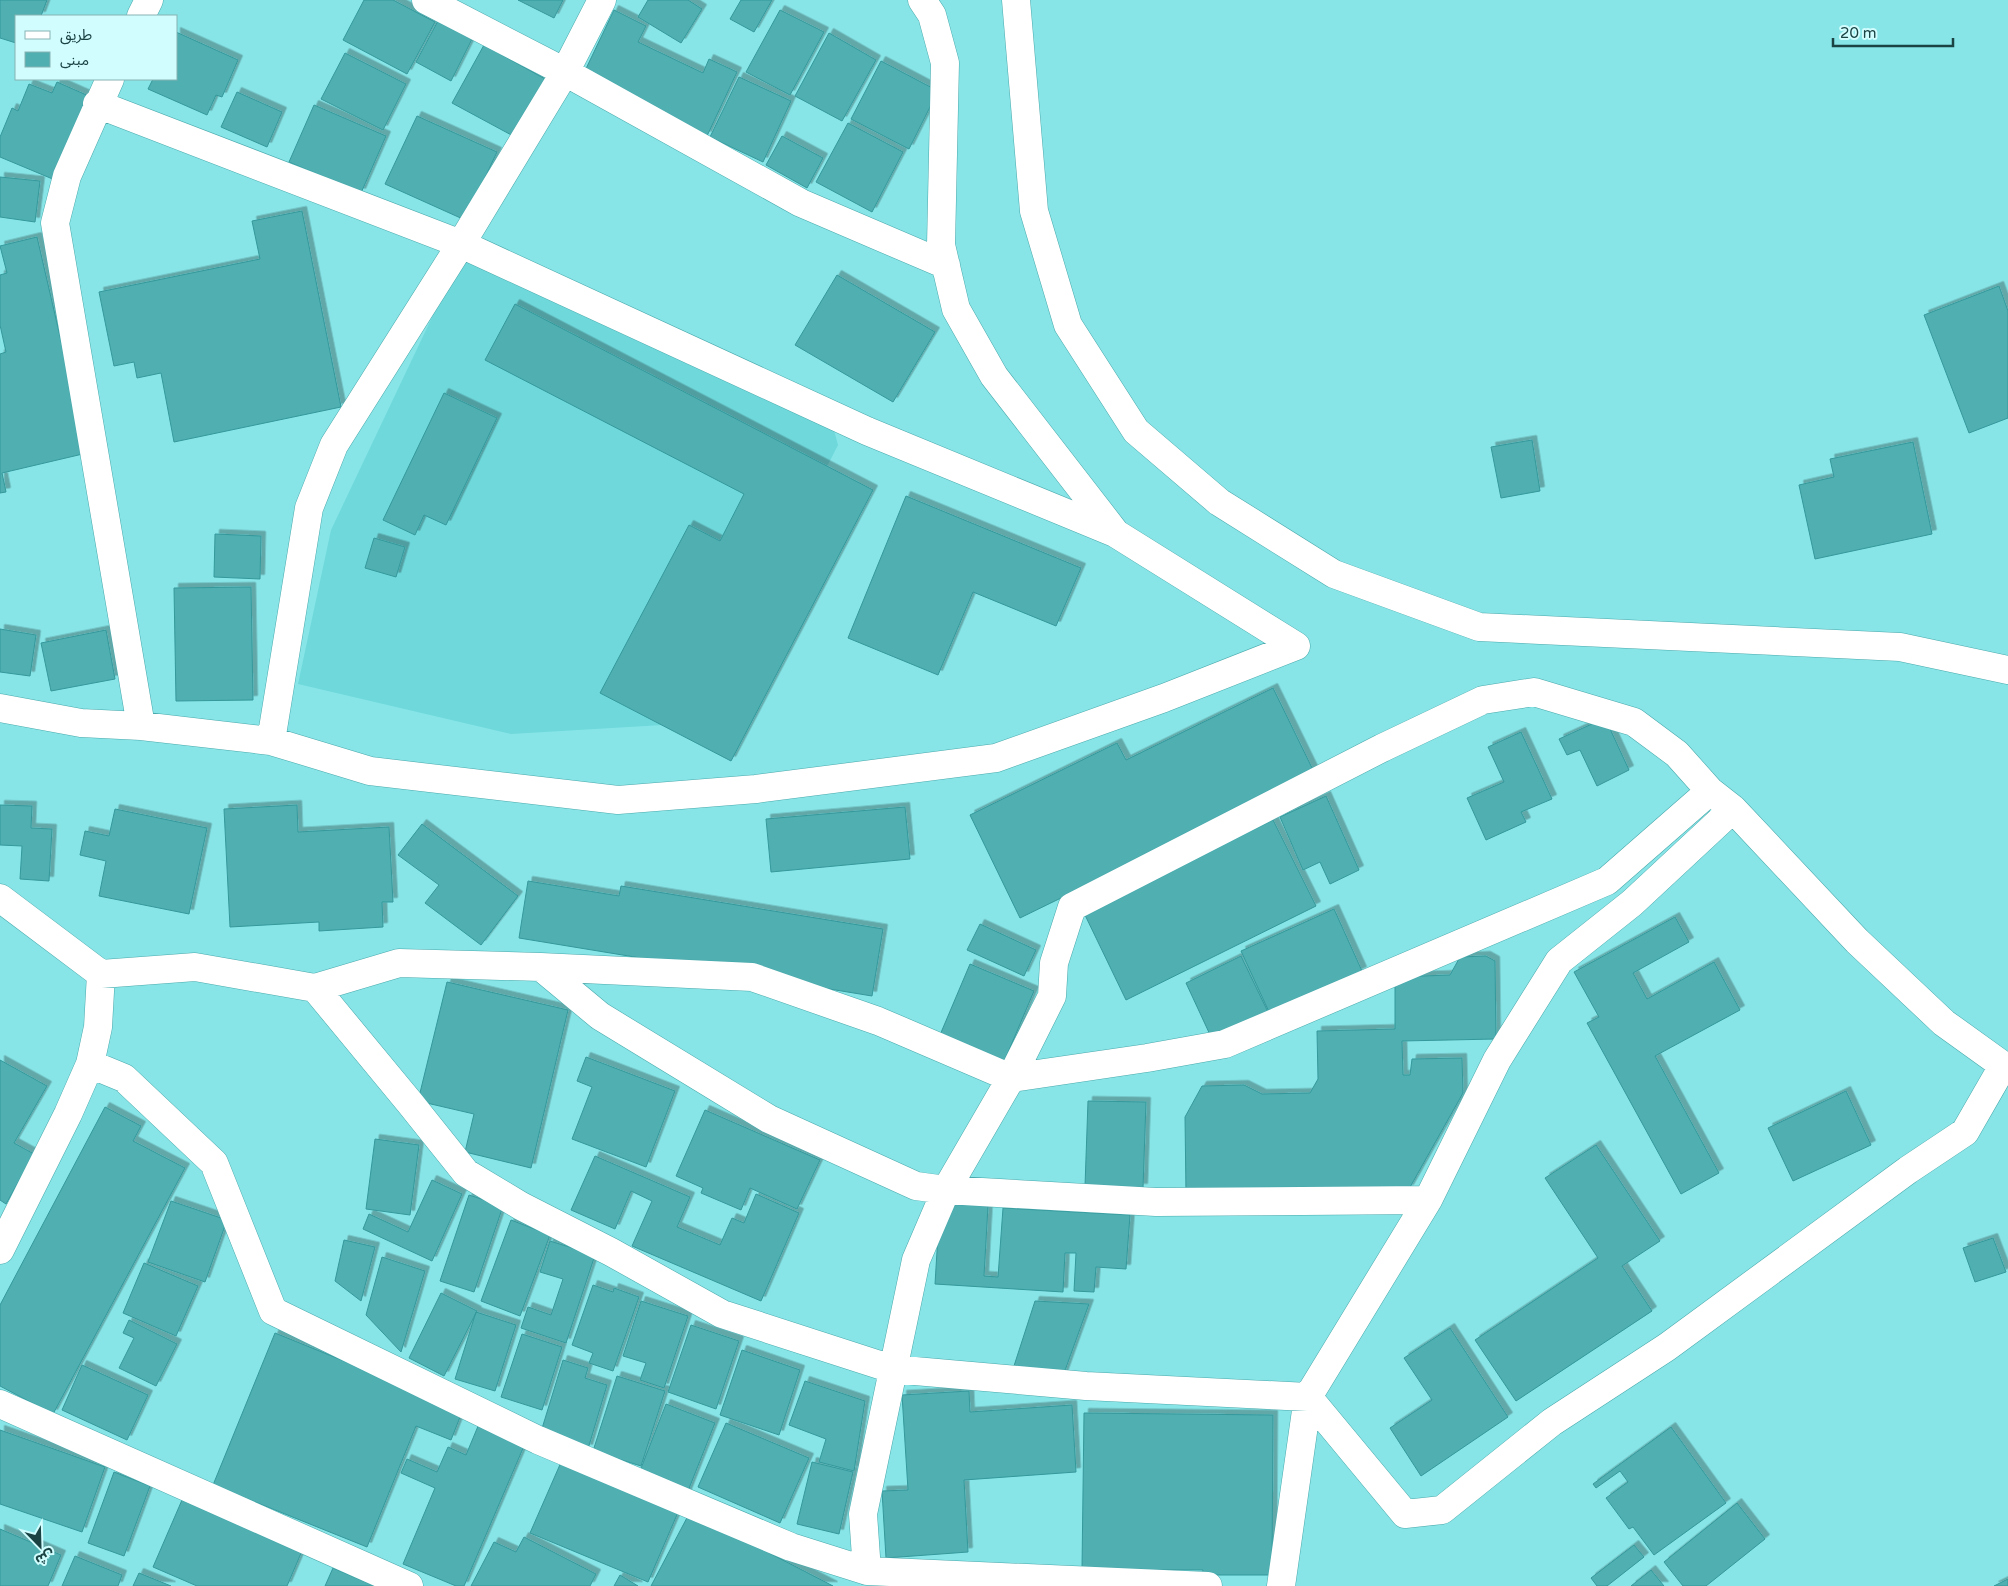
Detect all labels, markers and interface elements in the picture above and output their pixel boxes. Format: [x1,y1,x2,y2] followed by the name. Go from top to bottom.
[15,15,178,80] legend
[1833,15,1953,47] scale bar
[1840,24,1877,42] text: 20 m
[60,26,92,45] text: طريق
[60,51,89,69] text: مبنى
[15,1521,65,1571] north arrow
[33,1546,57,1569] text: ش

